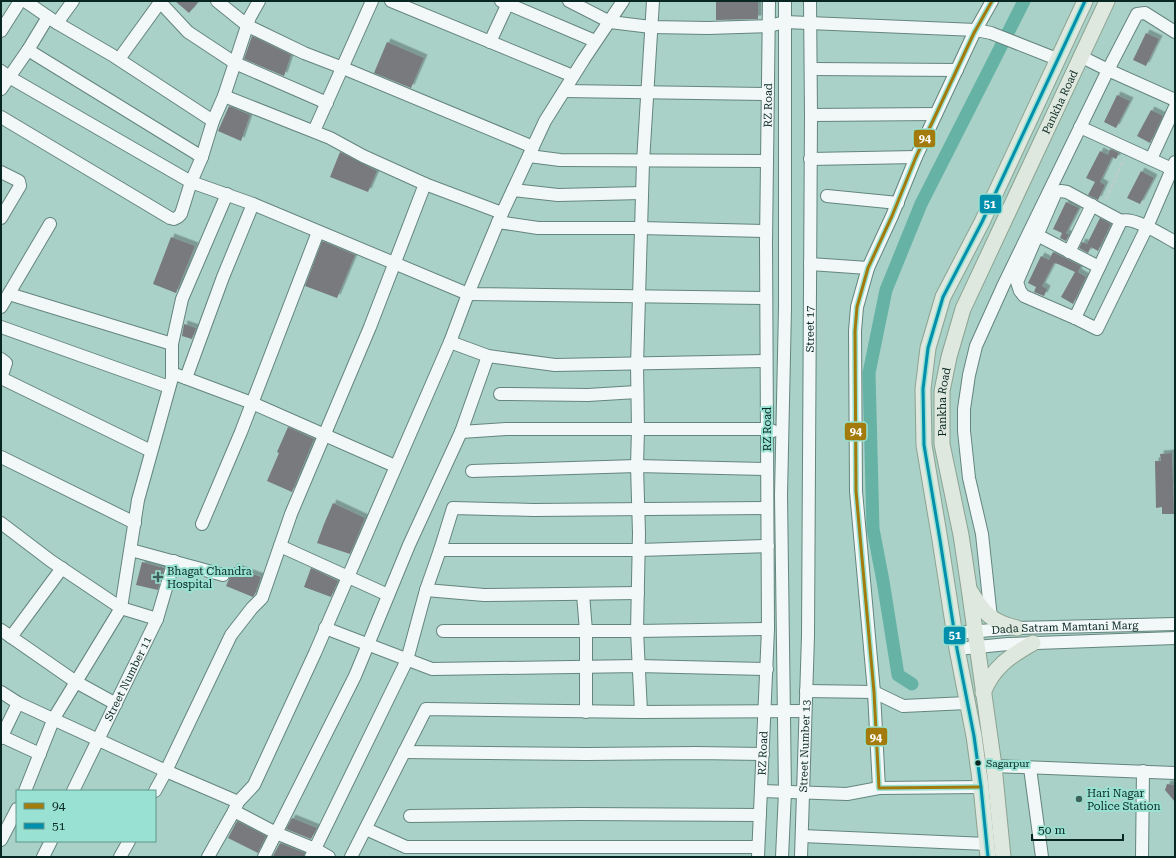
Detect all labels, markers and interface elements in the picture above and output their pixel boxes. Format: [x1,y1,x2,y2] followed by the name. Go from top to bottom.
[1040,68,1081,136] street label: Pankha Road
[761,83,775,127] street label: RZ Road
[913,129,936,148] line badge: 94
[919,132,932,145] text: 94
[979,194,1002,214] line badge: 51
[984,198,996,211] text: 51
[804,306,817,353] street label: Street 17
[935,366,954,436] street label: Pankha Road
[761,407,774,451] street label: RZ Road
[844,422,867,441] line badge: 94
[850,425,863,438] text: 94
[167,565,252,591] place label: Bhagat Chandra Hospital
[152,571,164,583] marker: Bhagat Chandra Hospital
[991,619,1139,637] street label: Dada Satram Mamtani Marg
[943,626,966,645] line badge: 51
[949,629,961,642] text: 51
[102,634,154,723] street label: Street Number 11
[797,700,813,793] street label: Street Number 13
[865,727,888,746] line badge: 94
[756,731,771,776] street label: RZ Road
[870,731,883,744] text: 94
[973,758,983,768] marker: Sagarpur
[986,758,1030,769] place label: Sagarpur
[1087,787,1161,813] place label: Hari Nagar Police Station
[16,790,156,842] legend
[1074,794,1084,804] marker: Hari Nagar Police Station
[52,799,66,813] text: 94
[1032,816,1123,842] scale bar
[52,819,66,833] text: 51
[1038,823,1065,837] text: 50 m

